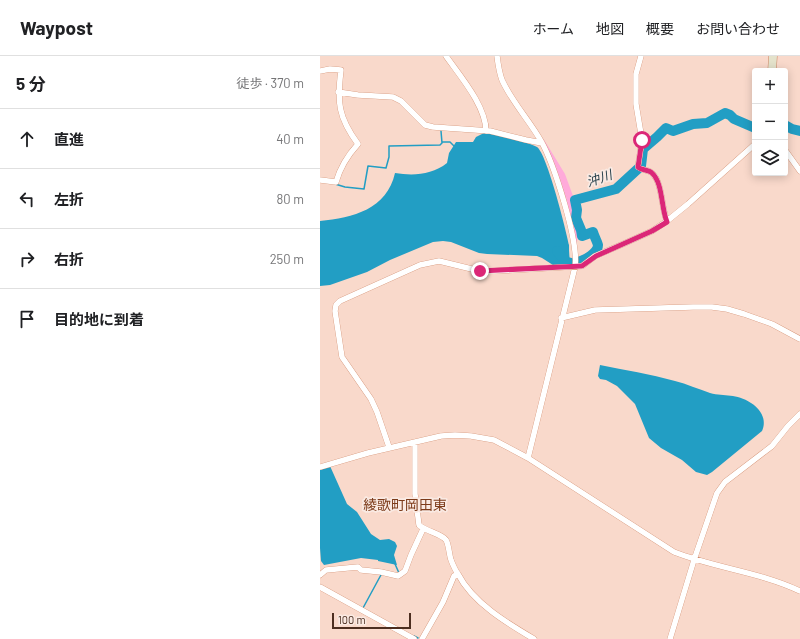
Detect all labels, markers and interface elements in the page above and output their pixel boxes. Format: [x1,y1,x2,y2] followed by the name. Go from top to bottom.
[20,16,93,39] text: Waypost
[532,20,574,37] text: ホーム
[596,20,624,37] text: 地図
[646,20,674,37] text: 概要
[696,20,780,37] text: お問い合わせ
[752,68,788,176] map controls
[752,68,788,104] button: +
[16,73,46,93] text: 5 分
[237,75,304,91] text: 徒歩 · 370 m
[752,104,788,140] button: −
[16,128,38,150] icon: ahead
[54,130,84,148] text: 直進
[276,131,304,147] text: 40 m
[633,131,651,149] route start
[752,140,788,176] button: layers
[584,166,616,190] water label: 沖川
[16,188,38,210] icon: left
[54,190,84,208] text: 左折
[277,191,304,207] text: 80 m
[16,248,38,270] icon: right
[54,250,84,268] text: 右折
[270,251,304,267] text: 250 m
[471,262,489,280] route end
[16,308,38,330] icon: arrive
[54,310,144,328] text: 目的地に到着
[363,496,447,513] district label: 綾歌町岡田東
[332,611,411,630] scale bar
[338,613,366,626] text: 100 m

